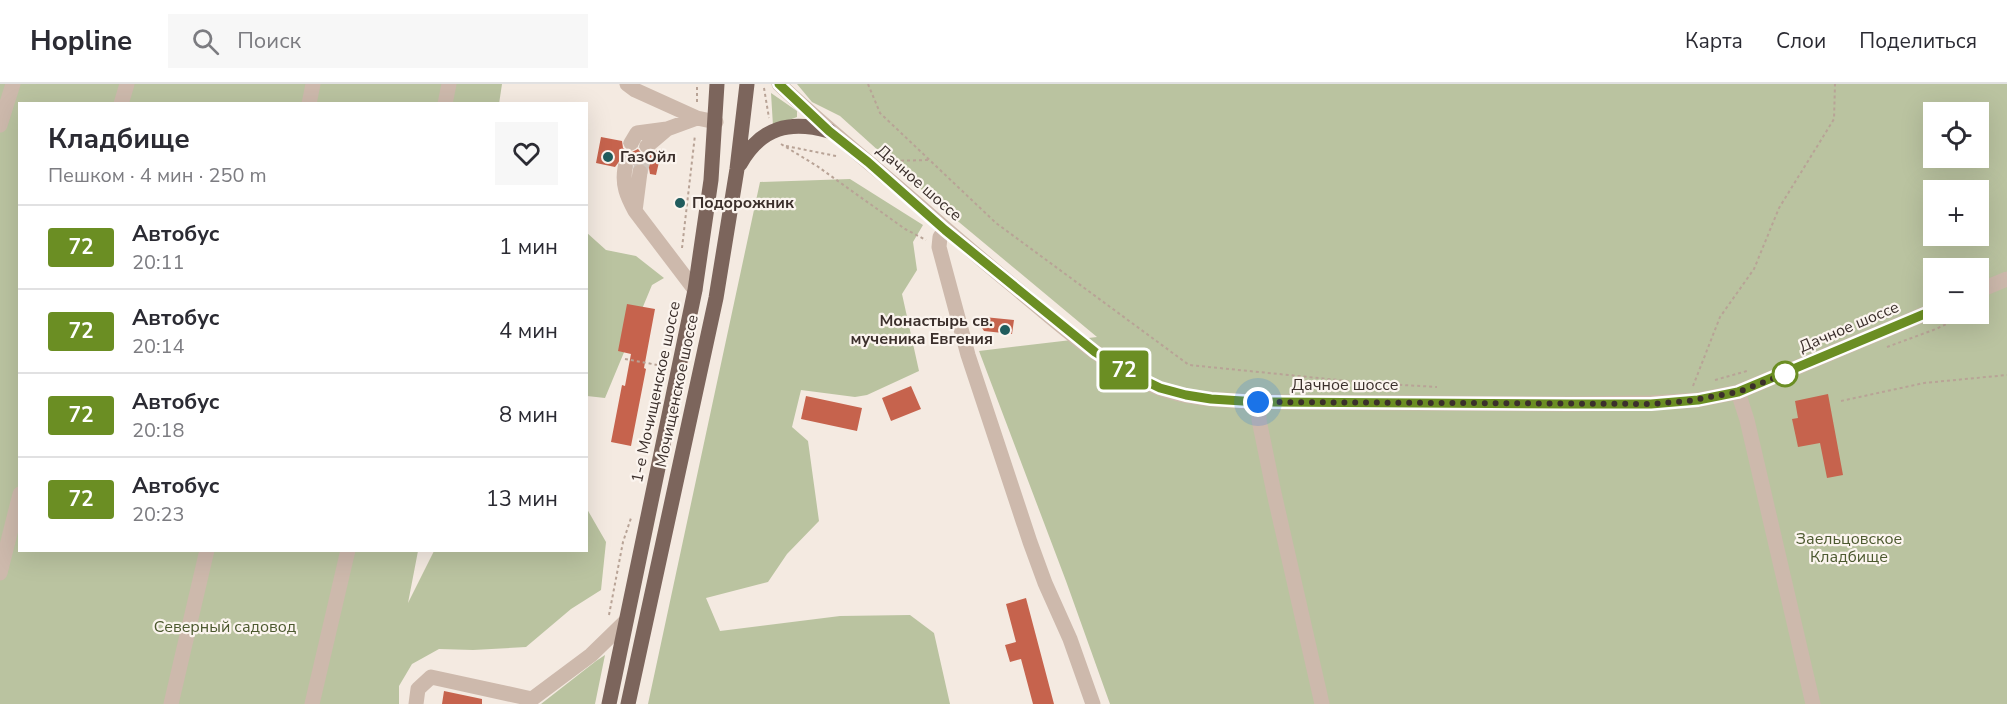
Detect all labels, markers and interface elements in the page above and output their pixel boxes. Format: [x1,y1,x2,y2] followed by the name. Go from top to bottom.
[168,14,588,68] search box
[30,22,132,60] text: Hopline
[189,25,222,58] icon: search
[237,26,301,56] text: Поиск
[1685,27,1743,55] text: Карта
[1776,27,1826,55] text: Слои
[1859,27,1977,55] text: Поделиться
[1923,102,1989,324] map controls
[1923,102,1989,168] button: locate
[48,120,190,158] text: Кладбище
[495,122,558,185] button: heart
[871,140,967,226] street label: Дачное шоссе
[620,146,676,168] place label: ГазОйл
[601,150,615,164] marker: ГазОйл
[48,162,267,189] text: Пешком · 4 мин · 250 m
[1923,180,1989,246] button: +
[692,192,795,214] place label: Подорожник
[673,196,687,210] marker: Подорожник
[132,219,220,249] text: Автобус
[499,232,558,262] text: 1 мин
[68,233,94,261] text: 72
[132,249,185,276] text: 20:11
[1923,258,1989,324] button: −
[1796,296,1902,358] street label: Дачное шоссе
[626,299,686,485] street label: 1-е Мочищенское шоссе
[132,303,220,333] text: Автобус
[850,310,993,350] place label: Монастырь св. мученика Евгения
[650,313,704,469] street label: Мочищенское шоссе
[499,316,558,346] text: 4 мин
[68,317,94,345] text: 72
[998,323,1012,337] marker: Монастырь св. мученика Евгения
[132,333,185,360] text: 20:14
[1097,350,1151,390] line badge: 72
[1111,356,1137,384] text: 72
[1772,361,1798,387] unlabelled marker
[1292,374,1398,396] street label: Дачное шоссе
[132,387,220,417] text: Автобус
[1243,387,1273,417] your location
[499,400,558,430] text: 8 мин
[68,401,94,429] text: 72
[132,417,185,444] text: 20:18
[132,471,220,501] text: Автобус
[486,484,558,514] text: 13 мин
[68,485,94,513] text: 72
[132,501,185,528] text: 20:23
[1796,528,1902,568] park label: Заельцовское Кладбище
[154,616,297,638] park label: Северный садовод

